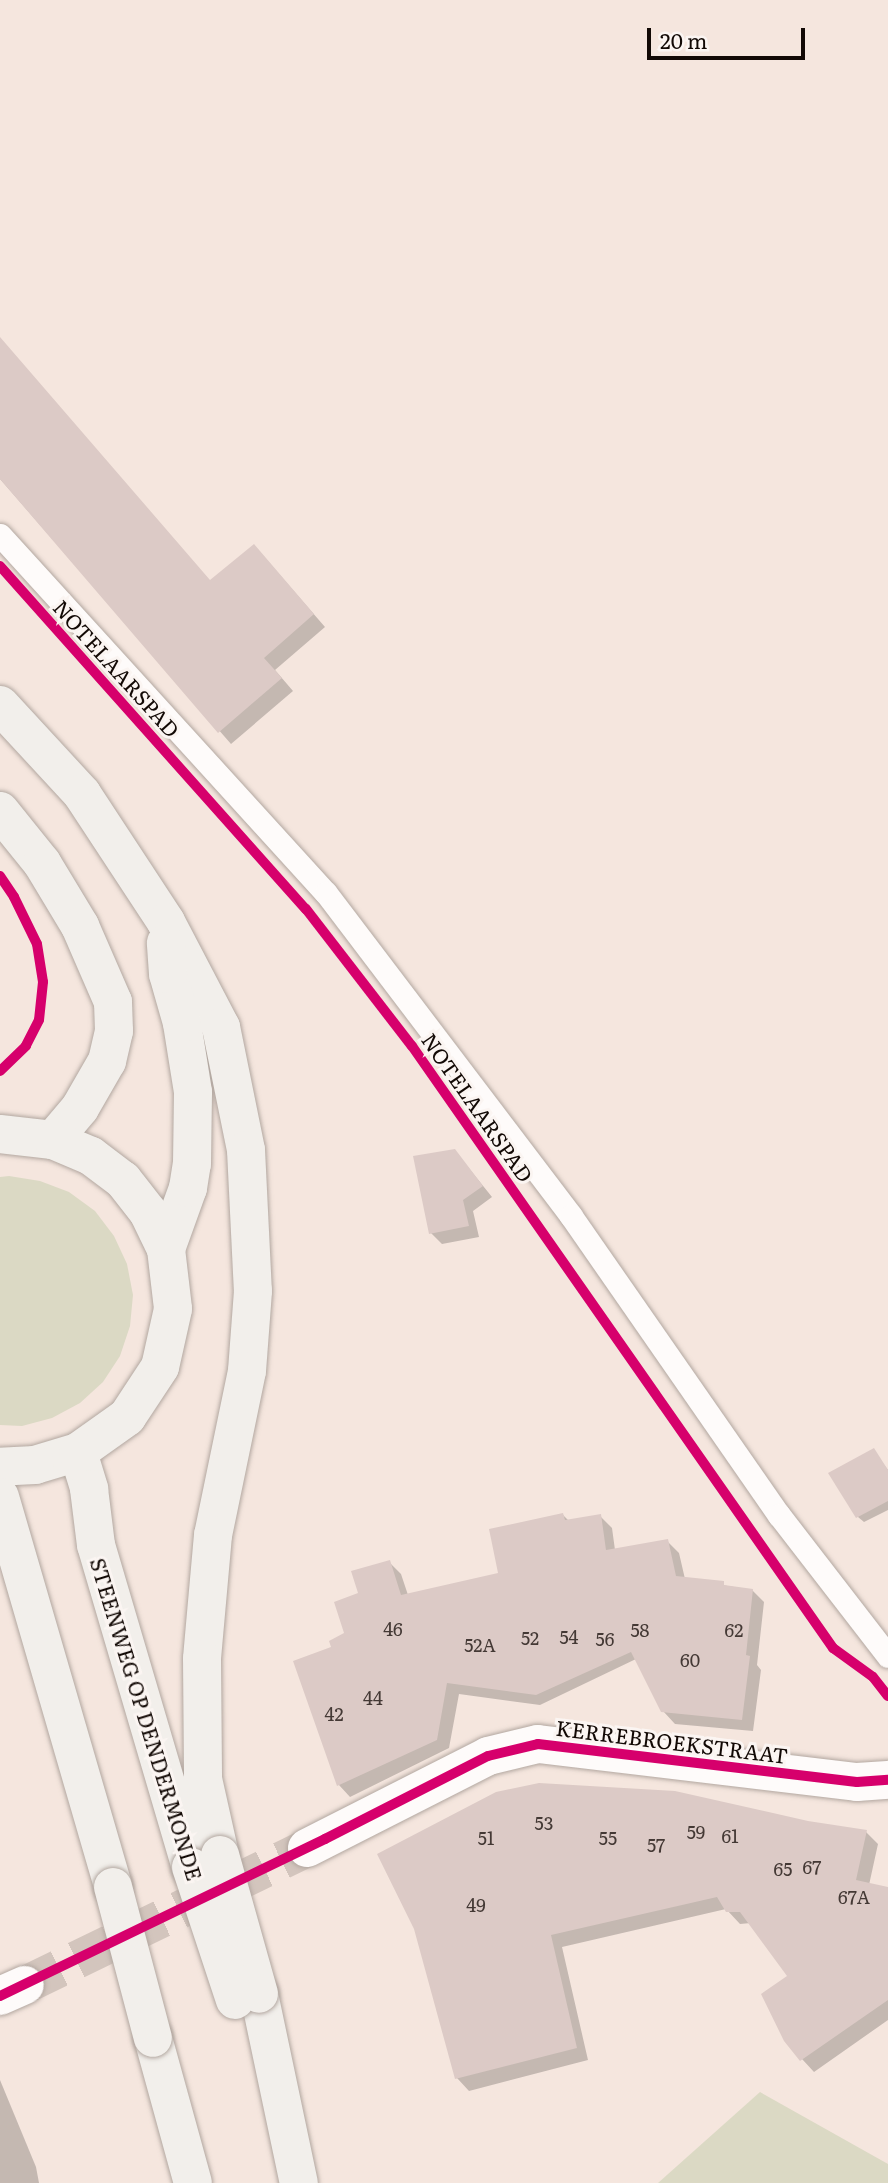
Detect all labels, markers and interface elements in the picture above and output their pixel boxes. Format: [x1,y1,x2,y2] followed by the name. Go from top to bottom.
[650,14,808,58] scale bar
[660,24,707,55] text: 20 m
[49,594,185,742] street label: NOTELAARSPAD
[417,1028,539,1186] street label: NOTELAARSPAD
[86,1555,208,1883] street label: STEENWEG OP DENDERMONDE
[383,1618,403,1640] house number: 46
[630,1619,650,1641] house number: 58
[725,1619,743,1641] house number: 62
[559,1626,579,1648] house number: 54
[521,1627,539,1649] house number: 52
[596,1628,614,1650] house number: 56
[464,1634,496,1656] house number: 52A
[680,1649,700,1671] house number: 60
[363,1687,383,1709] house number: 44
[324,1703,344,1725] house number: 42
[554,1714,790,1768] street label: KERREBROEKSTRAAT
[535,1812,553,1834] house number: 53
[687,1821,705,1843] house number: 59
[722,1825,738,1847] house number: 61
[478,1827,494,1849] house number: 51
[599,1827,617,1849] house number: 55
[647,1834,665,1856] house number: 57
[803,1856,821,1878] house number: 67
[774,1858,792,1880] house number: 65
[838,1886,870,1908] house number: 67A
[466,1894,486,1916] house number: 49

